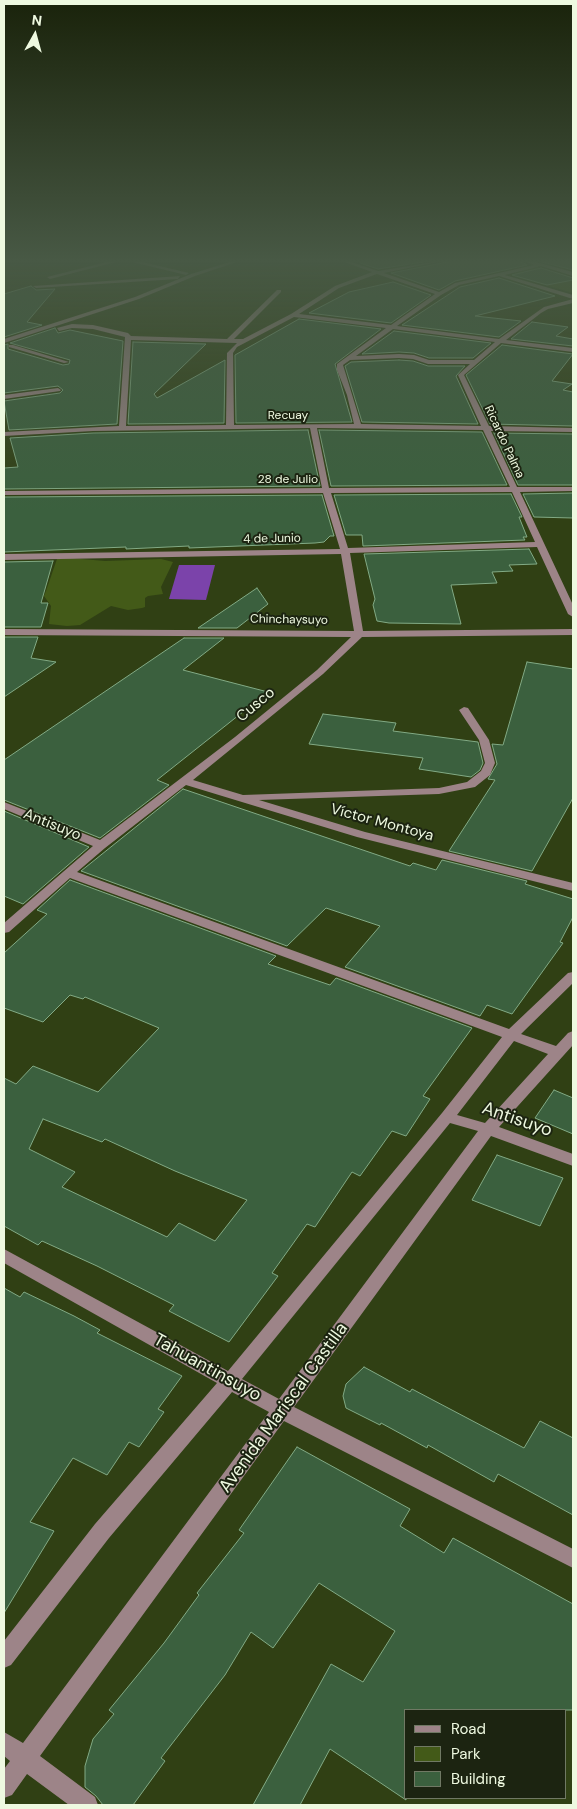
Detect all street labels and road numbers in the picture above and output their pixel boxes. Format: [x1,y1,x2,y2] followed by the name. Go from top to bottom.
[481,403,527,481] street label: Ricardo Palma
[268,409,308,423] street label: Recuay
[258,473,318,487] street label: 28 de Julio
[243,531,301,547] street label: 4 de Junio
[250,612,328,628] street label: Chinchaysuyo
[233,684,279,726] street label: Cusco
[328,801,436,845] street label: Víctor Montoya
[20,805,84,845] street label: Antisuyo
[479,1098,555,1142] street label: Antisuyo
[215,1319,353,1497] street label: Avenida Mariscal Castilla
[149,1329,265,1407] street label: Tahuantinsuyo

